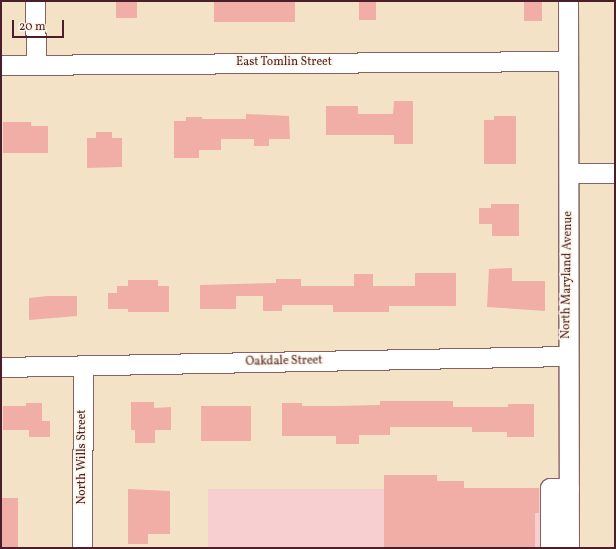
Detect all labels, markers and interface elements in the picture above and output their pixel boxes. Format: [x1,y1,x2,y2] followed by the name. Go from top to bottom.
[14,12,66,38] scale bar
[19,19,46,35] text: 20 m
[236,56,332,70] street label: East Tomlin Street
[560,211,576,339] street label: North Maryland Avenue
[245,354,323,370] street label: Oakdale Street
[76,409,90,505] street label: North Wills Street

